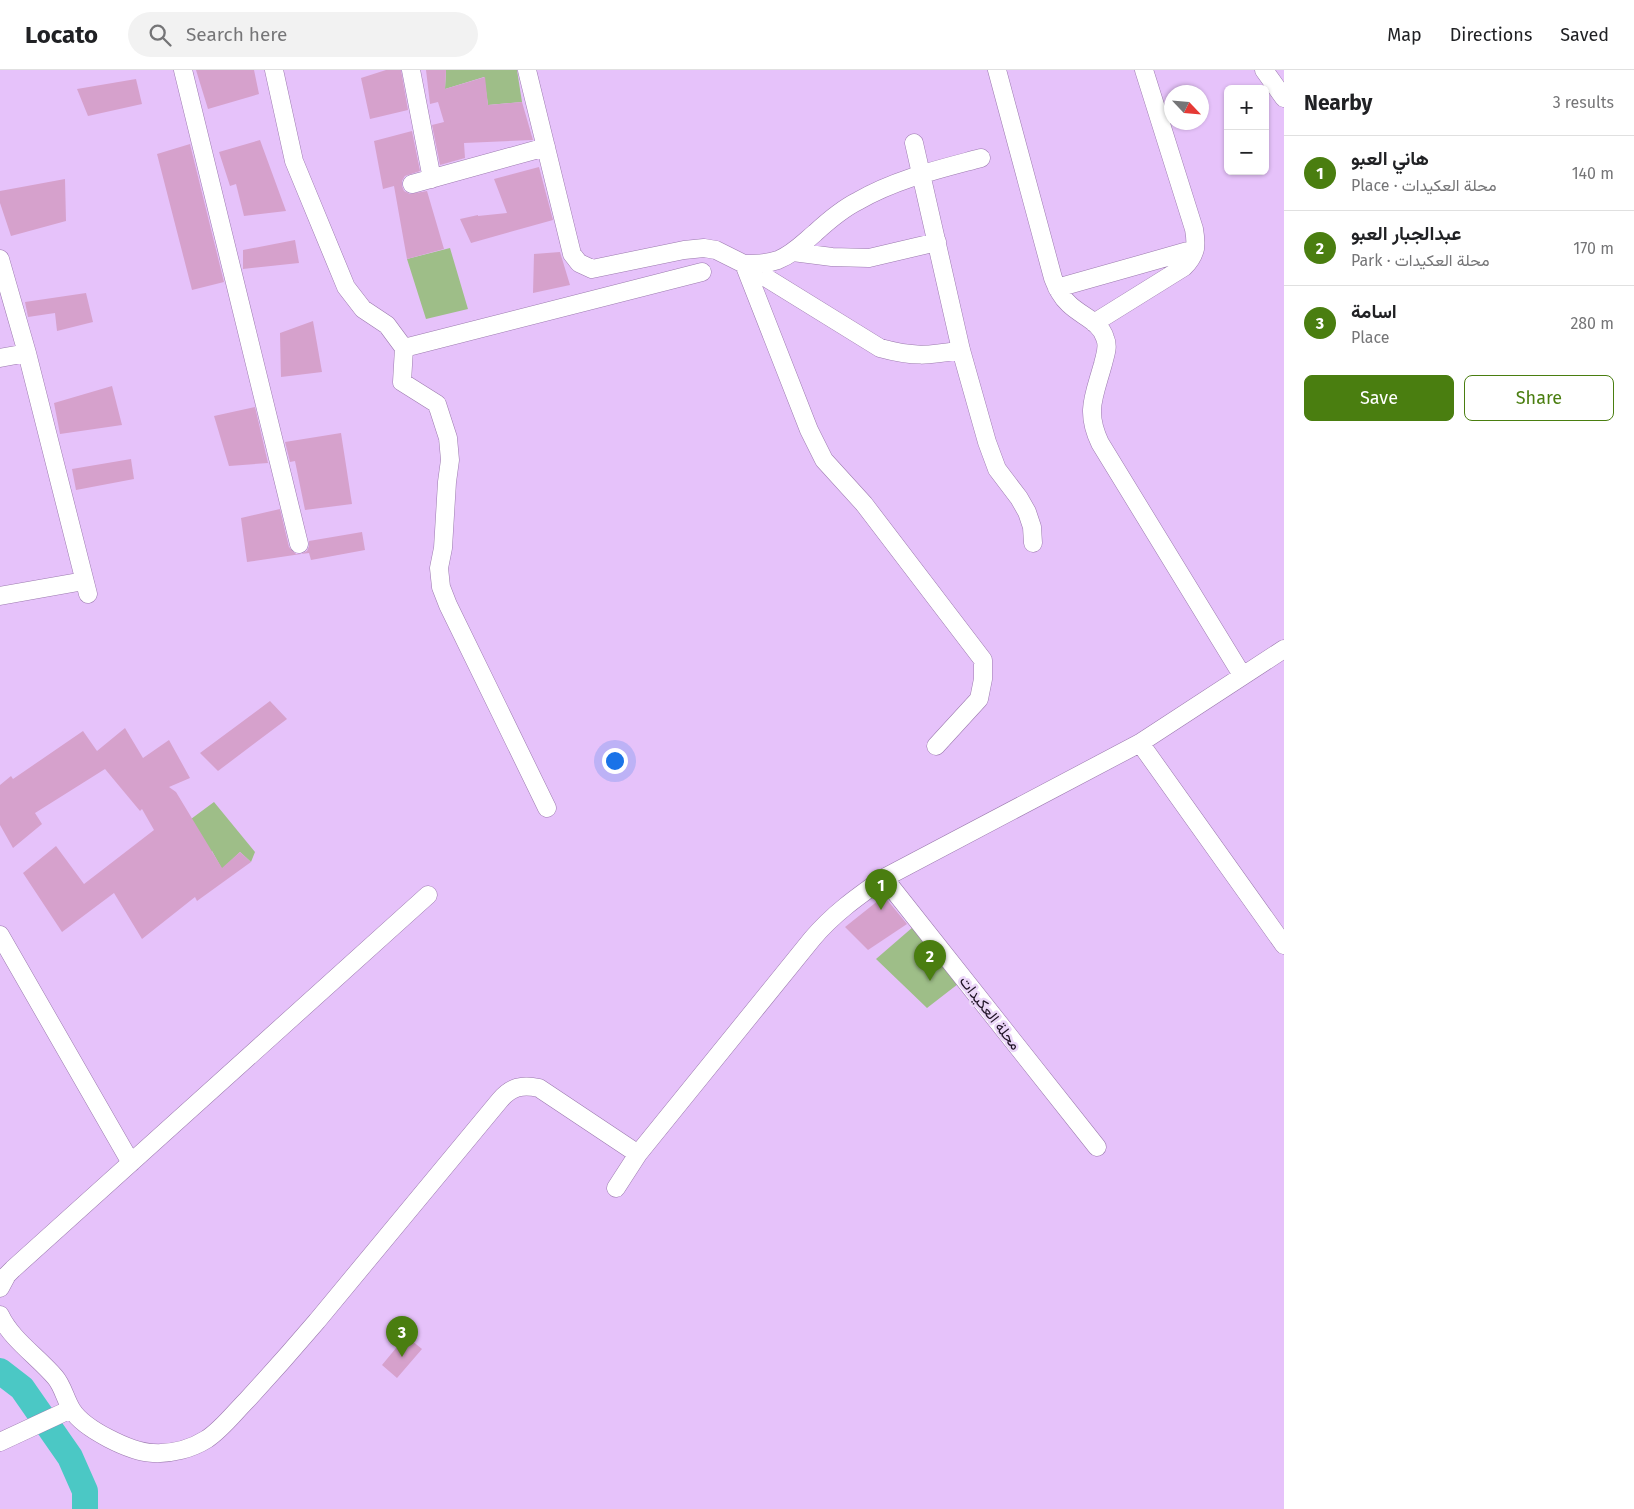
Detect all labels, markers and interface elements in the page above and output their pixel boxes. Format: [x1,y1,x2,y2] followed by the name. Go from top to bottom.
[128,12,478,57] search box
[25,21,98,49] text: Locato
[146,21,174,49] icon: search
[186,23,287,46] text: Search here
[1387,24,1422,46] text: Map
[1450,24,1532,46] text: Directions
[1560,24,1609,46] text: Saved
[1164,85,1209,130] north arrow
[1224,85,1269,175] map controls
[1224,85,1269,130] button: +
[1304,90,1372,116] text: Nearby
[1553,93,1614,112] text: 3 results
[1224,130,1269,175] button: −
[1351,147,1429,170] text: هاني العبو
[1316,164,1324,183] text: 1
[1572,164,1614,183] text: 140 m
[1351,176,1497,195] text: Place · محلة العكيدات
[1351,222,1461,245] text: عبدالجبار العبو
[1316,239,1324,258] text: 2
[1573,239,1614,258] text: 170 m
[1351,251,1490,270] text: Park · محلة العكيدات
[1351,300,1397,323] text: اسامة
[1316,314,1324,333] text: 3
[1570,314,1614,333] text: 280 m
[1351,328,1390,347] text: Place
[1304,375,1454,421] button: Save
[1464,375,1614,421] button: Share
[602,748,628,774] your location
[865,869,897,910] pin: 1
[914,940,946,981] pin: 2
[956,972,1024,1054] street label: محلة العكيدات
[386,1316,418,1357] pin: 3

